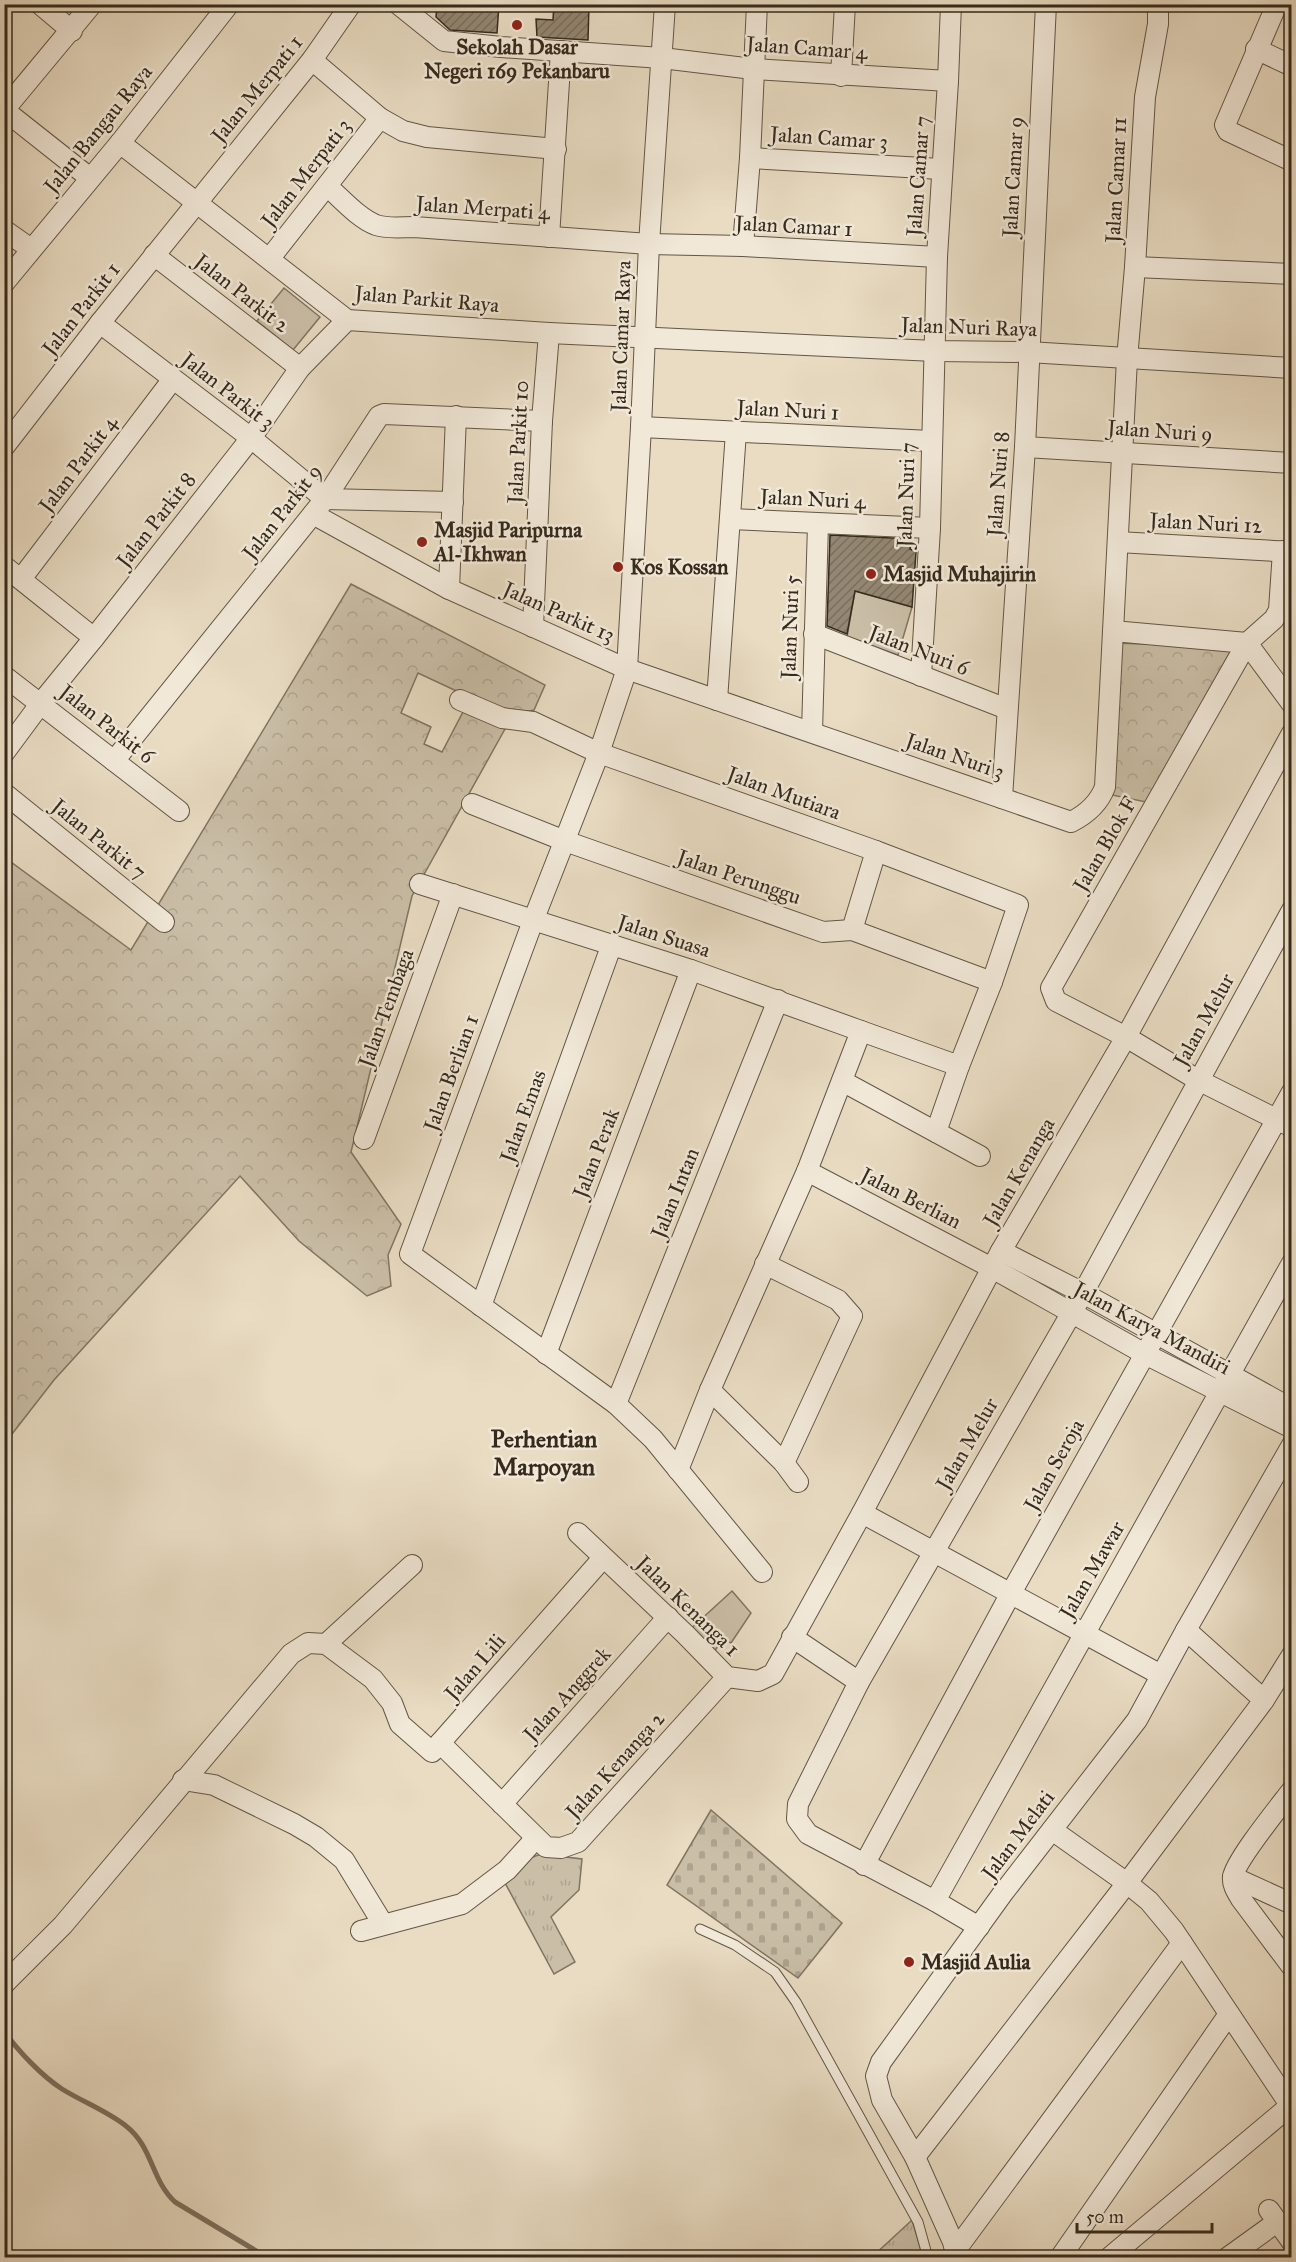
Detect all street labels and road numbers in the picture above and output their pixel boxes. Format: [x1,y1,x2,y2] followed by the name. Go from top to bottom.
[204,30,308,150] street label: Jalan Merpati 1
[744,31,870,65] street label: Jalan Camar 4
[37,59,158,200] street label: Jalan Bangau Raya
[254,113,357,234] street label: Jalan Merpati 3
[901,115,935,239] street label: Jalan Camar 7
[997,116,1029,240] street label: Jalan Camar 9
[1100,116,1132,246] street label: Jalan Camar 11
[767,121,889,155] street label: Jalan Camar 3
[413,190,552,226] street label: Jalan Merpati 4
[733,210,853,242] street label: Jalan Camar 1
[188,247,295,338] street label: Jalan Parkit 2
[35,257,125,362] street label: Jalan Parkit 1
[605,260,637,414] street label: Jalan Camar Raya
[352,280,500,318] street label: Jalan Parkit Raya
[899,312,1038,342] street label: Jalan Nuri Raya
[175,345,280,436] street label: Jalan Parkit 3
[502,380,534,506] street label: Jalan Parkit 10
[734,394,840,426] street label: Jalan Nuri 1
[32,409,124,519] street label: Jalan Parkit 4
[1105,414,1213,448] street label: Jalan Nuri 9
[981,431,1015,539] street label: Jalan Nuri 8
[891,442,921,550] street label: Jalan Nuri 7
[235,459,327,567] street label: Jalan Parkit 9
[109,467,201,575] street label: Jalan Parkit 8
[757,483,868,515] street label: Jalan Nuri 4
[1147,507,1264,539] street label: Jalan Nuri 12
[775,574,805,681] street label: Jalan Nuri 5
[497,575,619,648] street label: Jalan Parkit 13
[864,618,974,681] street label: Jalan Nuri 6
[53,678,161,770] street label: Jalan Parkit 6
[900,726,1008,785] street label: Jalan Nuri 3
[722,760,844,826] street label: Jalan Mutiara
[45,792,152,885] street label: Jalan Parkit 7
[1066,792,1143,898] street label: Jalan Blok F
[672,843,804,910] street label: Jalan Perunggu
[612,908,714,963] street label: Jalan Suasa
[352,945,419,1073] street label: Jalan Tembaga
[1167,969,1240,1073] street label: Jalan Melur
[417,1011,484,1137] street label: Jalan Berlian 1
[494,1066,552,1168] street label: Jalan Emas
[566,1104,625,1203] street label: Jalan Perak
[976,1113,1061,1233] street label: Jalan Kenanga
[644,1144,705,1244] street label: Jalan Intan
[855,1161,966,1234] street label: Jalan Berlian
[1067,1275,1235,1380] street label: Jalan Karya Mandiri
[929,1393,1004,1496] street label: Jalan Melur
[1017,1415,1090,1517] street label: Jalan Seroja
[1053,1517,1130,1625] street label: Jalan Mawar
[629,1549,745,1662] street label: Jalan Kenanga 1
[438,1628,511,1707] street label: Jalan Lili
[516,1641,616,1748] street label: Jalan Anggrek
[559,1705,671,1826] street label: Jalan Kenanga 2
[975,1785,1060,1886] street label: Jalan Melati

